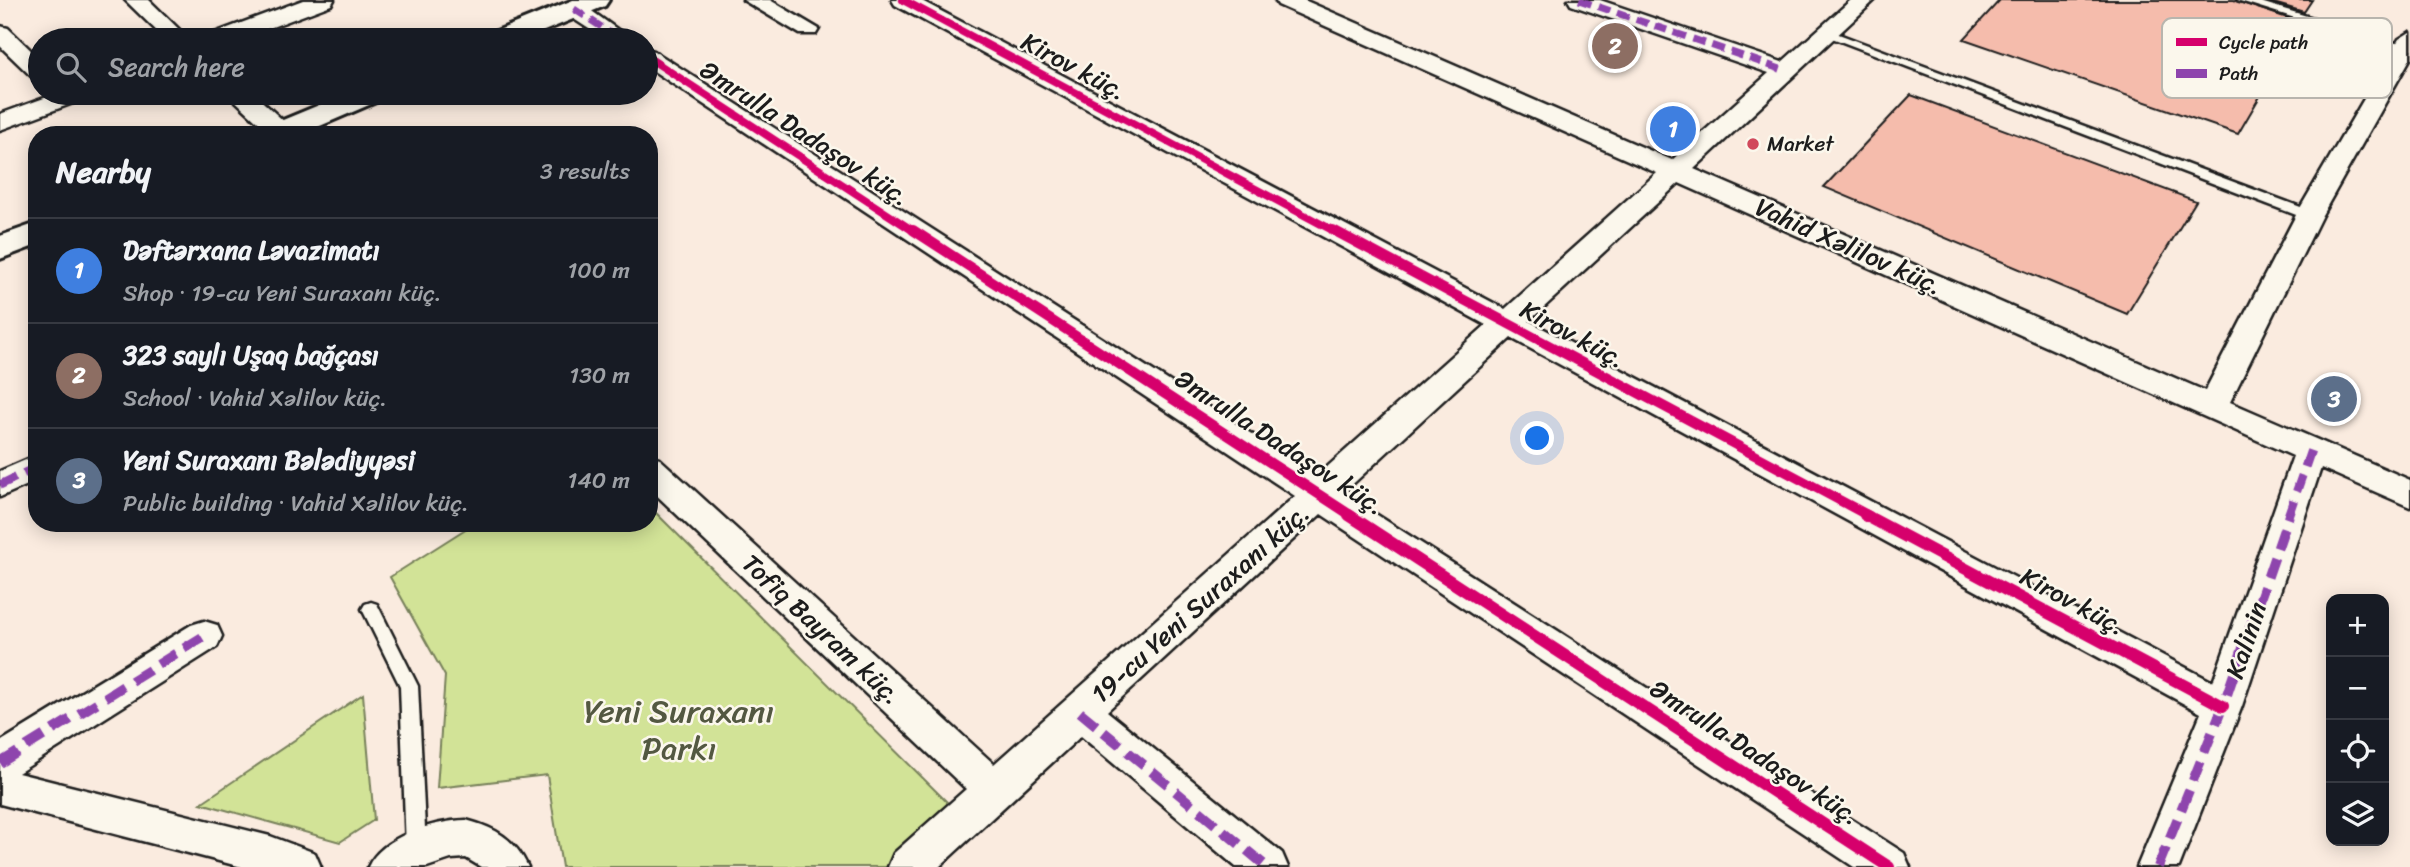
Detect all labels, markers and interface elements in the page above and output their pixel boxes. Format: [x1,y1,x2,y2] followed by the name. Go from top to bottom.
[2162,18,2392,98] legend
[1013,19,1135,113] street label: Kirov küç.
[1592,20,1638,72] pin: 2
[2219,26,2308,59] text: Cycle path
[28,28,658,105] search box
[108,44,245,90] text: Search here
[690,47,920,219] street label: Əmrulla Dadaşov küç.
[52,48,90,86] icon: search
[2219,57,2258,90] text: Path
[1650,103,1696,155] pin: 1
[1767,125,1835,163] place label: Market
[1745,136,1761,152] marker: Market
[56,145,151,199] text: Nearby
[540,151,630,192] text: 3 results
[1748,184,1950,308] street label: Vahid Xəlilov küç.
[123,227,380,273] text: Dəftərxana Ləvazimatı
[74,250,84,291] text: 1
[567,250,630,291] text: 100 m
[123,273,441,314] text: Shop · 19-cu Yeni Suraxanı küç.
[1512,287,1634,381] street label: Kirov küç.
[123,332,379,378] text: 323 saylı Uşaq bağçası
[72,355,86,396] text: 2
[569,355,630,396] text: 130 m
[1165,356,1395,528] street label: Əmrulla Dadaşov küç.
[2311,373,2357,425] pin: 3
[123,378,387,419] text: School · Vahid Xəlilov küç.
[1520,421,1554,455] your location
[123,437,415,483] text: Yeni Suraxanı Bələdiyyəsi
[73,460,85,501] text: 3
[568,460,630,501] text: 140 m
[123,483,469,524] text: Public building · Vahid Xəlilov küç.
[1080,491,1320,715] street label: 19-cu Yeni Suraxanı küç.
[731,542,913,716] street label: Tofiq Bayram küç.
[2012,554,2134,648] street label: Kirov küç.
[2326,594,2389,846] map controls
[2326,594,2389,657] button: +
[2211,595,2281,685] street label: Kalinin
[2326,657,2389,720] button: −
[1640,666,1870,838] street label: Əmrulla Dadaşov küç.
[584,683,774,777] park label: Yeni Suraxanı Parkı
[2326,720,2389,783] button: locate
[2326,783,2389,846] button: layers

